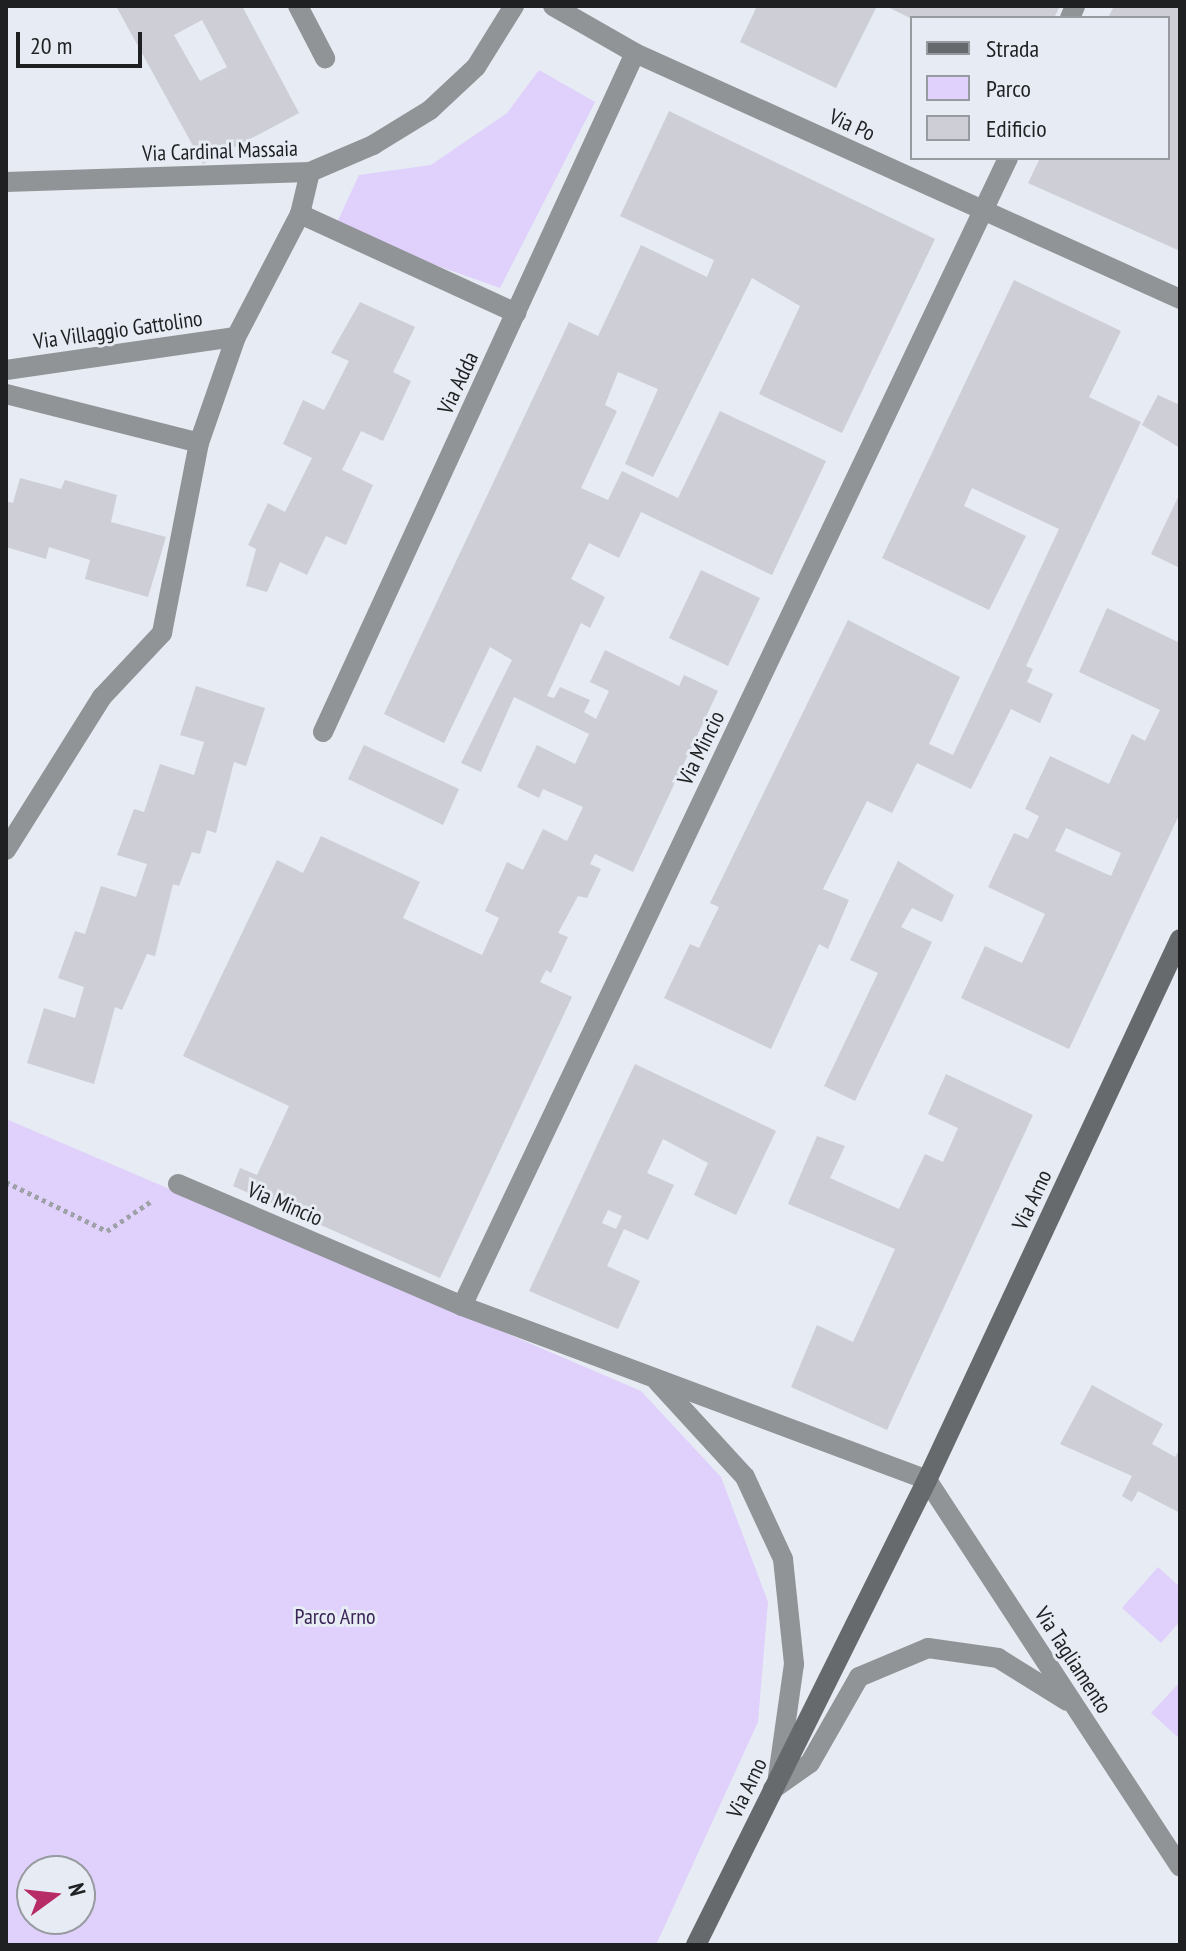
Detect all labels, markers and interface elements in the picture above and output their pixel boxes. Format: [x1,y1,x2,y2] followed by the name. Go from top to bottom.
[20,16,146,66] scale bar
[910,16,1170,160] legend
[30,30,72,61] text: 20 m
[986,33,1039,64] text: Strada
[986,73,1031,104] text: Parco
[825,103,879,147] street label: Via Po
[986,113,1047,144] text: Edificio
[142,135,298,167] street label: Via Cardinal Massaia
[32,305,204,355] street label: Via Villaggio Gattolino
[432,347,484,419] street label: Via Adda
[672,707,730,789] street label: Via Mincio
[1007,1165,1057,1235] street label: Via Arno
[243,1176,327,1232] street label: Via Mincio
[1029,1602,1117,1718] street label: Via Tagliamento
[294,1604,376,1630] park label: Parco Arno
[721,1753,773,1823] street label: Via Arno
[16,1855,96,1935] north arrow
[62,1880,92,1899] text: N

